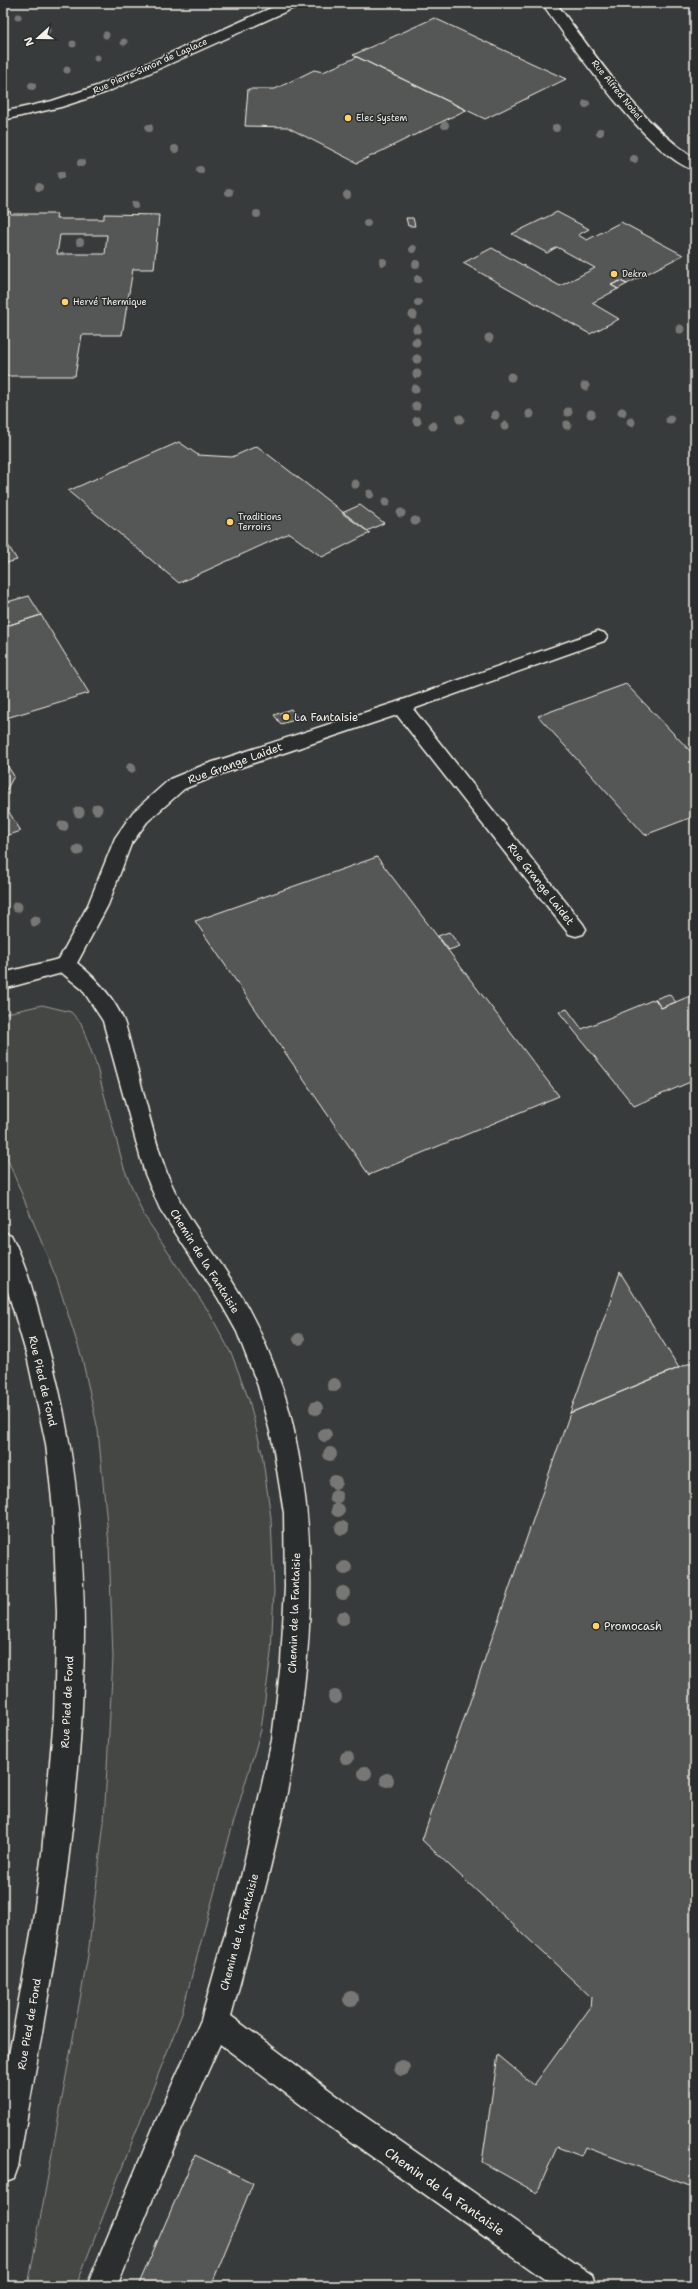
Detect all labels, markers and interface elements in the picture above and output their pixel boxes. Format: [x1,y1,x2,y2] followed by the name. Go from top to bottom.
[18,18,58,58] north arrow
[20,34,38,48] text: N
[91,35,209,97] street label: Rue Pierre-Simon de Laplace
[589,57,645,123] street label: Rue Alfred Nobel
[356,112,408,124] place label: Elec System
[343,113,353,123] marker: Elec System
[622,268,647,280] place label: Dekra
[609,269,619,279] marker: Dekra
[73,296,147,308] place label: Hervé Thermique
[60,297,70,307] marker: Hervé Thermique
[238,511,282,533] place label: Traditions Terroirs
[225,517,235,527] marker: Traditions Terroirs
[294,710,358,725] place label: La Fantaisie
[281,712,291,722] marker: La Fantaisie
[186,739,285,788] street label: Rue Grange Laidet
[504,840,577,928] street label: Rue Grange Laidet
[166,1206,243,1316] street label: Chemin de la Fantaisie
[25,1334,60,1428] street label: Rue Pied de Fond
[285,1552,304,1674] street label: Chemin de la Fantaisie
[604,1619,662,1634] place label: Promocash
[591,1621,601,1631] marker: Promocash
[58,1655,77,1749] street label: Rue Pied de Fond
[217,1872,262,1992] street label: Chemin de la Fantaisie
[14,1977,45,2071] street label: Rue Pied de Fond
[381,2144,508,2239] street label: Chemin de la Fantaisie

